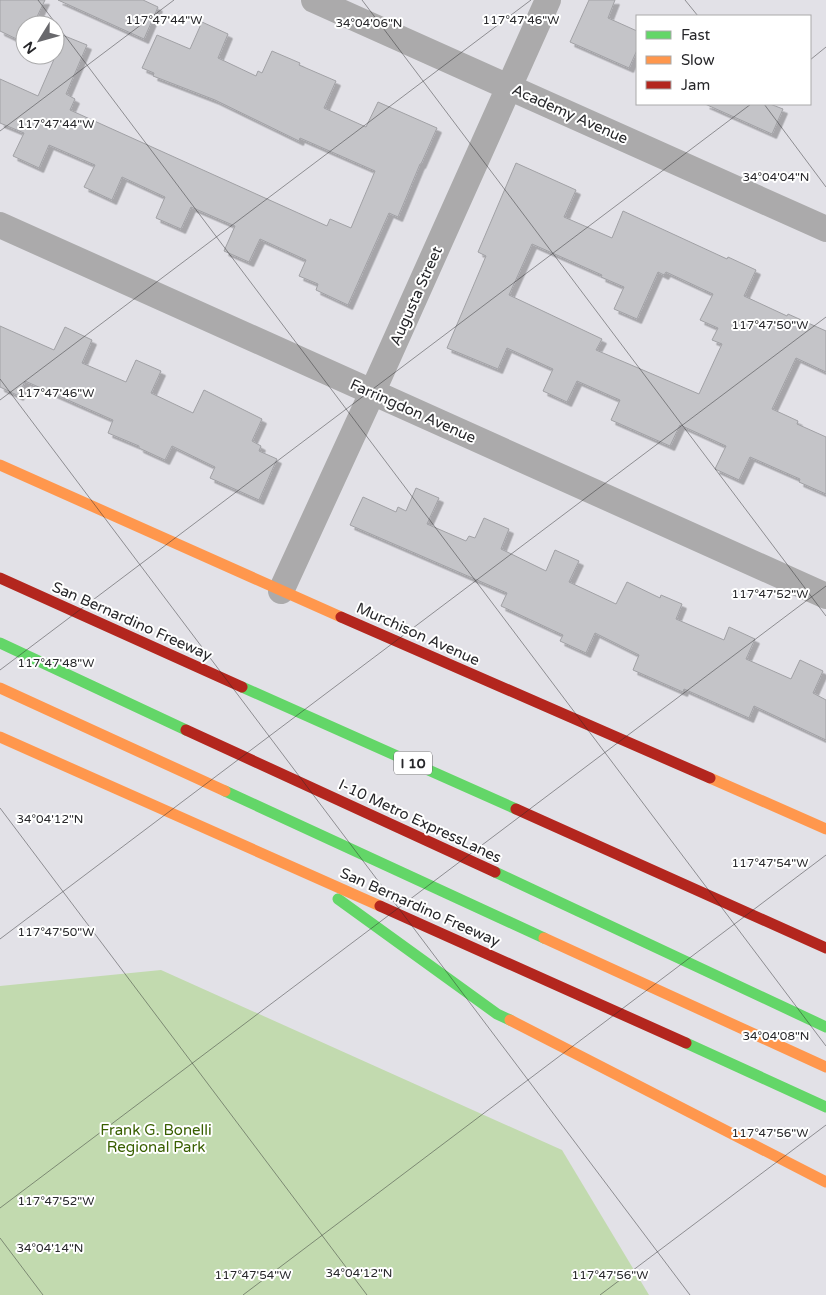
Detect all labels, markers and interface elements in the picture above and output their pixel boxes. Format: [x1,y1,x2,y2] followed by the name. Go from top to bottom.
[126,13,202,27] text: 117°47'44"W
[483,13,559,27] text: 117°47'46"W
[15,15,65,65] north arrow
[636,15,811,105] legend
[336,16,403,30] text: 34°04'06"N
[681,26,711,44] text: Fast
[20,38,40,57] text: N
[681,51,715,69] text: Slow
[681,76,710,94] text: Jam
[509,80,631,148] street label: Academy Avenue
[18,117,94,131] text: 117°47'44"W
[743,170,810,184] text: 34°04'04"N
[386,243,446,348] street label: Augusta Street
[732,318,808,332] text: 117°47'50"W
[347,375,479,447] street label: Farringdon Avenue
[18,386,94,400] text: 117°47'46"W
[49,578,215,664] street label: San Bernardino Freeway
[732,587,808,601] text: 117°47'52"W
[354,599,482,669] street label: Murchison Avenue
[18,656,94,670] text: 117°47'48"W
[394,751,432,774] road number: I 10
[336,775,504,867] street label: I-10 Metro ExpressLanes
[17,812,84,826] text: 34°04'12"N
[732,856,808,870] text: 117°47'54"W
[337,864,503,950] street label: San Bernardino Freeway
[18,925,94,939] text: 117°47'50"W
[743,1029,810,1043] text: 34°04'08"N
[100,1121,212,1156] park label: Frank G. Bonelli Regional Park
[732,1126,808,1140] text: 117°47'56"W
[18,1194,94,1208] text: 117°47'52"W
[17,1241,84,1255] text: 34°04'14"N
[326,1266,393,1280] text: 34°04'12"N
[215,1268,291,1282] text: 117°47'54"W
[572,1268,648,1282] text: 117°47'56"W

